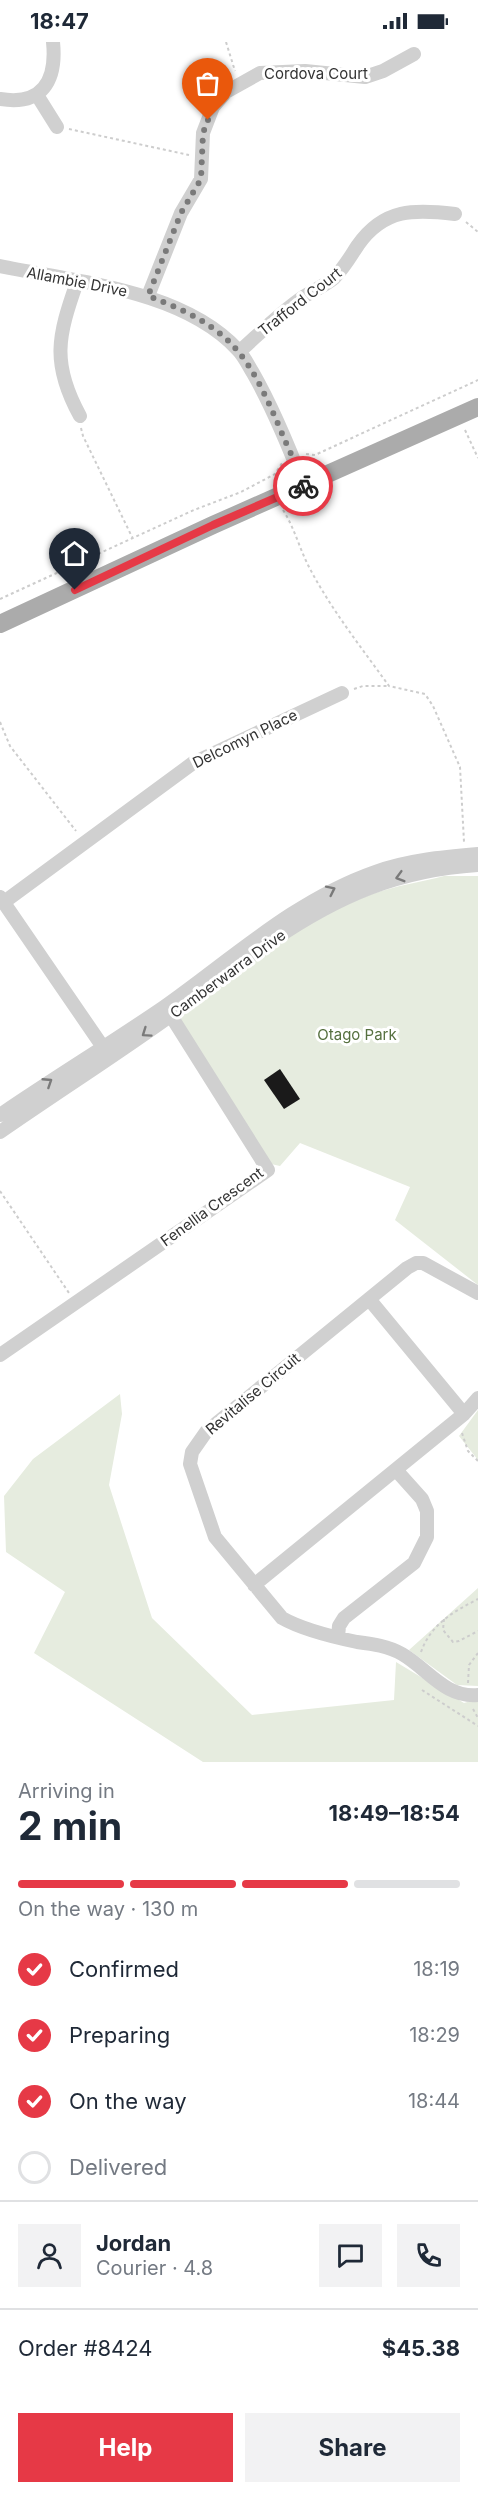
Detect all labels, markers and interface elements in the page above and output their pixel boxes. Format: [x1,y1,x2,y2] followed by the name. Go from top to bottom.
[30,8,89,34] text: 18:47
[182,58,233,120] pin
[264,64,368,83] street label: Cordova Court
[191,67,224,100] icon: bag
[25,262,129,301] street label: Allambie Drive
[254,263,345,340] street label: Trafford Court
[273,456,333,516] courier
[287,470,320,503] icon: bike
[49,528,100,590] pin
[58,537,91,570] icon: home
[189,705,300,772] street label: Delcomyn Place
[395,870,406,882] one-way arrow
[325,886,336,898] one-way arrow
[166,925,289,1022] street label: Camberwarra Drive
[317,1025,397,1044] park label: Otago Park
[142,1026,153,1037] one-way arrow
[42,1078,53,1089] one-way arrow
[157,1163,267,1250] street label: Fenellia Crescent
[202,1349,304,1439] street label: Revitalise Circuit
[18,1779,115,1803] text: Arriving in
[329,1800,460,1826] text: 18:49–18:54
[18,1802,122,1849] text: 2 min
[18,1897,198,1921] text: On the way · 130 m
[18,1953,51,1986] icon: check
[69,1956,179,1982] text: Confirmed
[413,1957,460,1981] text: 18:19
[18,2019,51,2052] icon: check
[69,2022,170,2048] text: Preparing
[409,2023,460,2047] text: 18:29
[18,2085,51,2118] icon: check
[69,2088,187,2114] text: On the way
[408,2089,460,2113] text: 18:44
[69,2154,167,2180] text: Delivered
[18,2224,81,2287] button: person
[319,2224,382,2287] button: chat
[397,2224,460,2287] button: phone
[96,2230,171,2256] text: Jordan
[96,2256,213,2280] text: Courier · 4.8
[18,2335,153,2361] text: Order #8424
[382,2335,460,2361] text: $45.38
[18,2413,233,2482] button: Help
[245,2413,460,2482] button: Share

